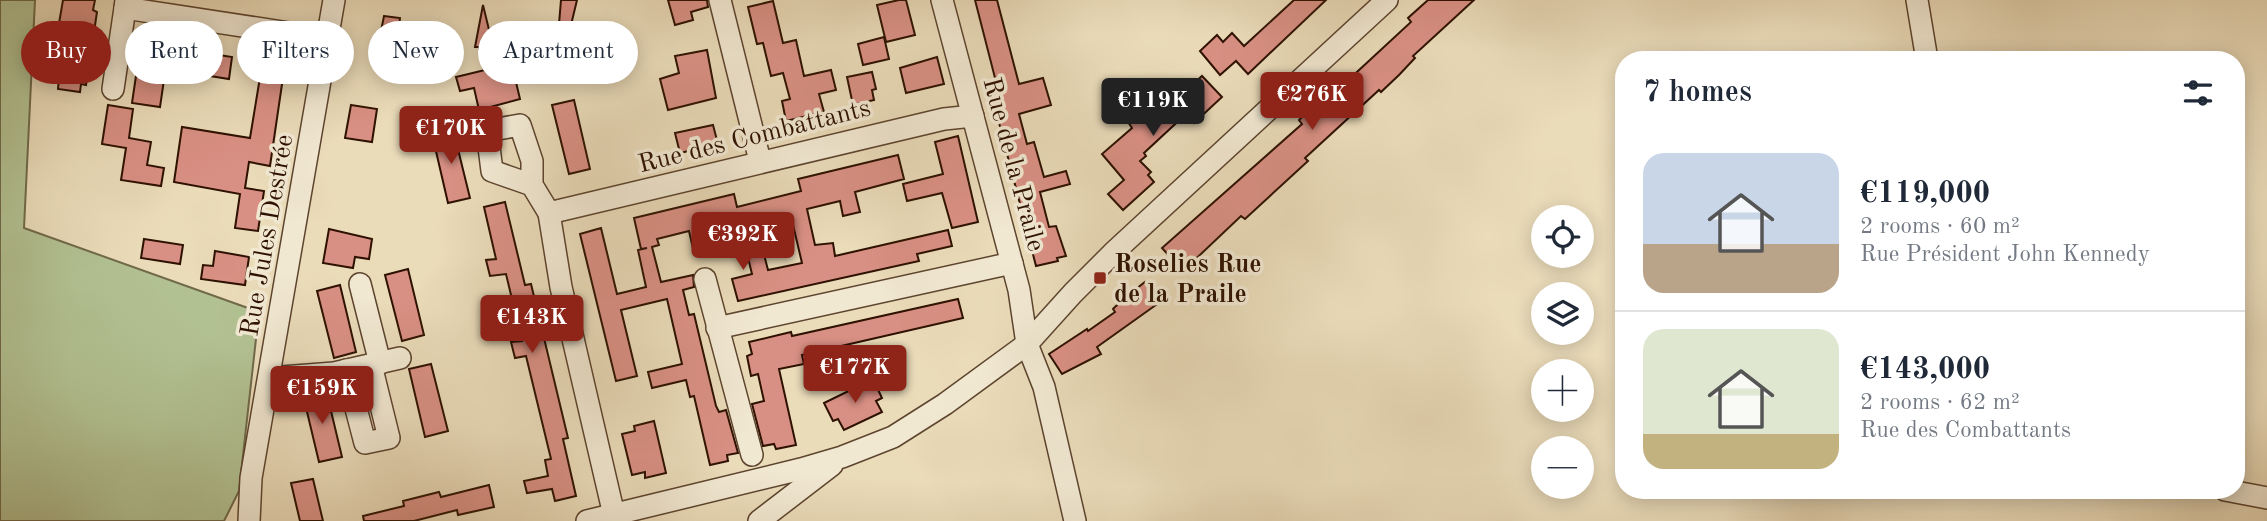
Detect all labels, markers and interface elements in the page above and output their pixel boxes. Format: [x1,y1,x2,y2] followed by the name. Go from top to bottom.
[21,21,111,84] chip: Buy
[125,21,223,84] chip: Rent
[237,21,354,84] chip: Filters
[368,21,464,84] chip: New
[478,21,638,84] chip: Apartment
[1263,72,1361,132] pin: €276K
[2179,74,2217,112] icon: filters
[977,75,1049,254] street label: Rue de la Praile
[1104,78,1202,138] pin: €119K
[1643,78,1752,108] text: 7 homes
[1276,83,1348,106] text: €276K
[1117,89,1189,112] text: €119K
[636,95,873,178] street label: Rue des Combattants
[402,106,500,166] pin: €170K
[415,117,487,140] text: €170K
[237,132,299,338] street label: Rue Jules Destrée
[1860,179,1990,209] text: €119,000
[1699,181,1783,265] icon: home
[1531,205,1594,499] map controls
[1531,205,1594,268] button: locate
[694,212,792,272] pin: €392K
[1860,215,2020,238] text: 2 rooms · 60 m²
[707,223,779,246] text: €392K
[1860,243,2150,266] text: Rue Président John Kennedy
[1114,252,1262,308] place label: Roselies Rue de la Praile
[1092,270,1108,286] marker: Roselies Rue de la Praile
[1531,282,1594,345] button: layers
[483,296,581,355] pin: €143K
[496,306,568,329] text: €143K
[806,346,904,405] pin: €177K
[1860,355,1990,385] text: €143,000
[819,356,891,379] text: €177K
[1699,357,1783,441] icon: home
[1531,359,1594,422] button: +
[273,366,371,426] pin: €159K
[286,377,358,400] text: €159K
[1860,391,2020,414] text: 2 rooms · 62 m²
[1860,419,2071,442] text: Rue des Combattants
[1531,436,1594,499] button: −

